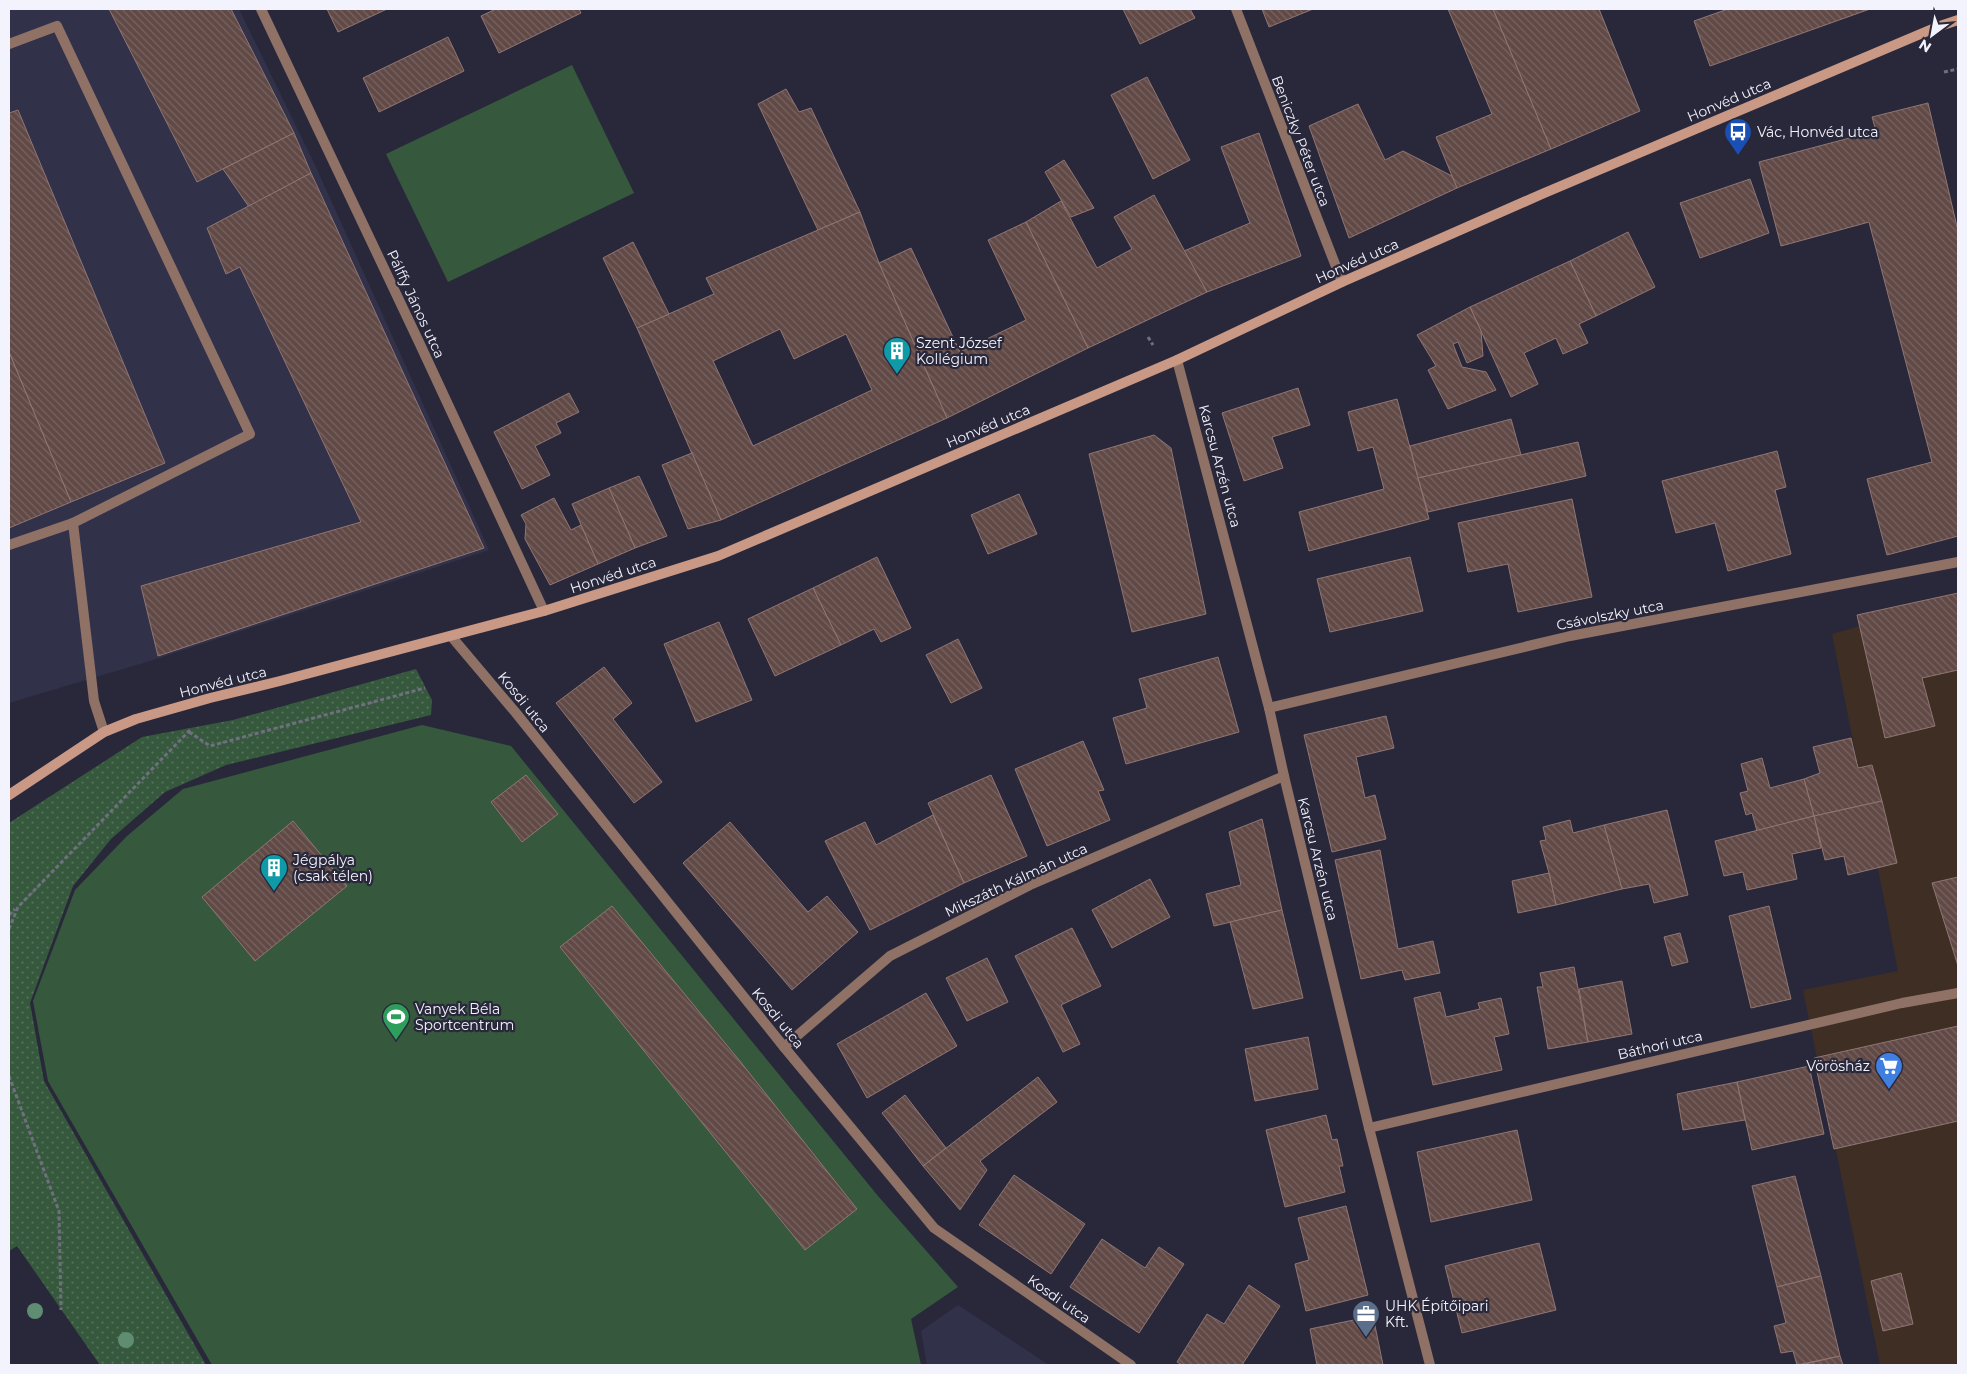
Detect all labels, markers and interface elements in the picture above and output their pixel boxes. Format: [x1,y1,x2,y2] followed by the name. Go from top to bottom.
[1907,10,1957,60] north arrow
[1916,35,1935,57] text: N
[1268,73,1334,209] street label: Beniczky Péter utca
[1684,74,1774,126] street label: Honvéd utca
[1723,117,1753,156] bus stop icon: Vác, Honvéd utca
[1757,123,1879,141] place label: Vác, Honvéd utca
[1312,235,1402,287] street label: Honvéd utca
[383,247,449,361] street label: Pálffy János utca
[916,334,1003,368] place label: Szent József Kollégium
[882,336,912,375] building icon: Szent József Kollégium
[943,400,1033,452] street label: Honvéd utca
[1195,403,1245,529] street label: Karcsu Arzén utca
[568,553,658,597] street label: Honvéd utca
[1555,596,1665,634] street label: Csávolszky utca
[177,662,269,702] street label: Honvéd utca
[494,668,554,736] street label: Kosdi utca
[1294,795,1342,923] street label: Karcsu Arzén utca
[942,839,1090,921] street label: Mikszáth Kálmán utca
[292,851,373,885] place label: Jégpálya (csak télen)
[259,853,289,892] building icon: Jégpálya (csak télen)
[748,984,808,1052] street label: Kosdi utca
[415,1000,514,1034] place label: Vanyek Béla Sportcentrum
[381,1002,411,1041] sports icon: Vanyek Béla Sportcentrum
[1616,1026,1704,1064] street label: Báthori utca
[1874,1051,1904,1090] supermarket icon: Vörösház
[1806,1057,1870,1075] place label: Vörösház
[1024,1271,1094,1327] street label: Kosdi utca
[1385,1297,1489,1331] place label: UHK Építőipari Kft.
[1351,1299,1381,1338] office icon: UHK Építőipari Kft.

